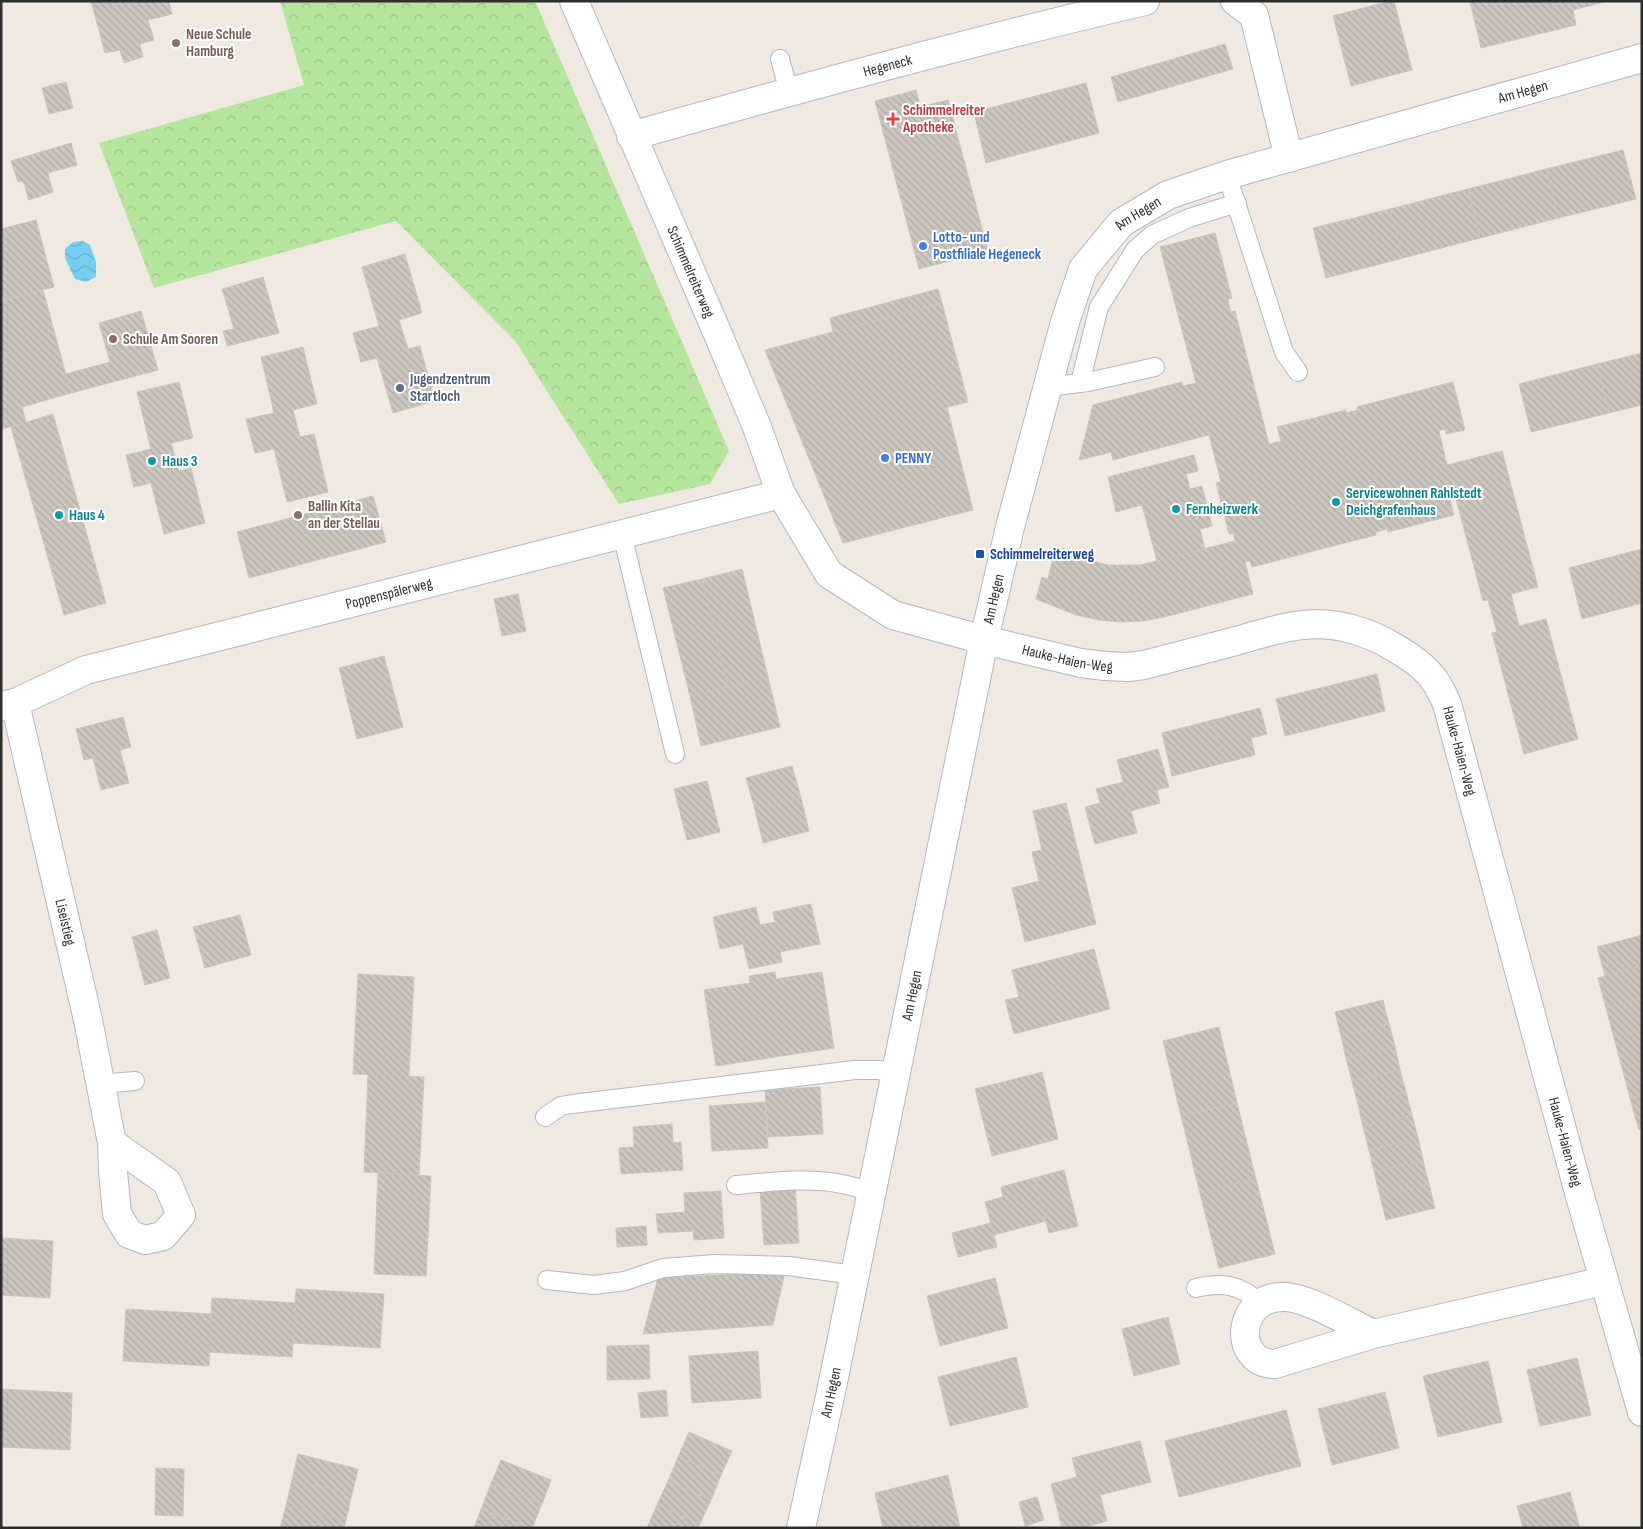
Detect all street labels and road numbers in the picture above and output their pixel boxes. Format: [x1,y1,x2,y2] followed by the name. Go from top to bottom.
[861,50,914,82] street label: Hegeneck
[1495,76,1550,108] street label: Am Hegen
[1110,192,1165,235] street label: Am Hegen
[662,223,719,321] street label: Schimmelreiterweg
[979,572,1009,627] street label: Am Hegen
[344,574,434,614] street label: Poppenspälerweg
[1020,640,1113,676] street label: Hauke-Haien-Weg
[1438,704,1480,798] street label: Hauke-Haien-Weg
[50,897,80,948] street label: Liseistieg
[898,969,927,1023] street label: Am Hegen
[1544,1095,1586,1189] street label: Hauke-Haien-Weg
[816,1366,846,1420] street label: Am Hegen

